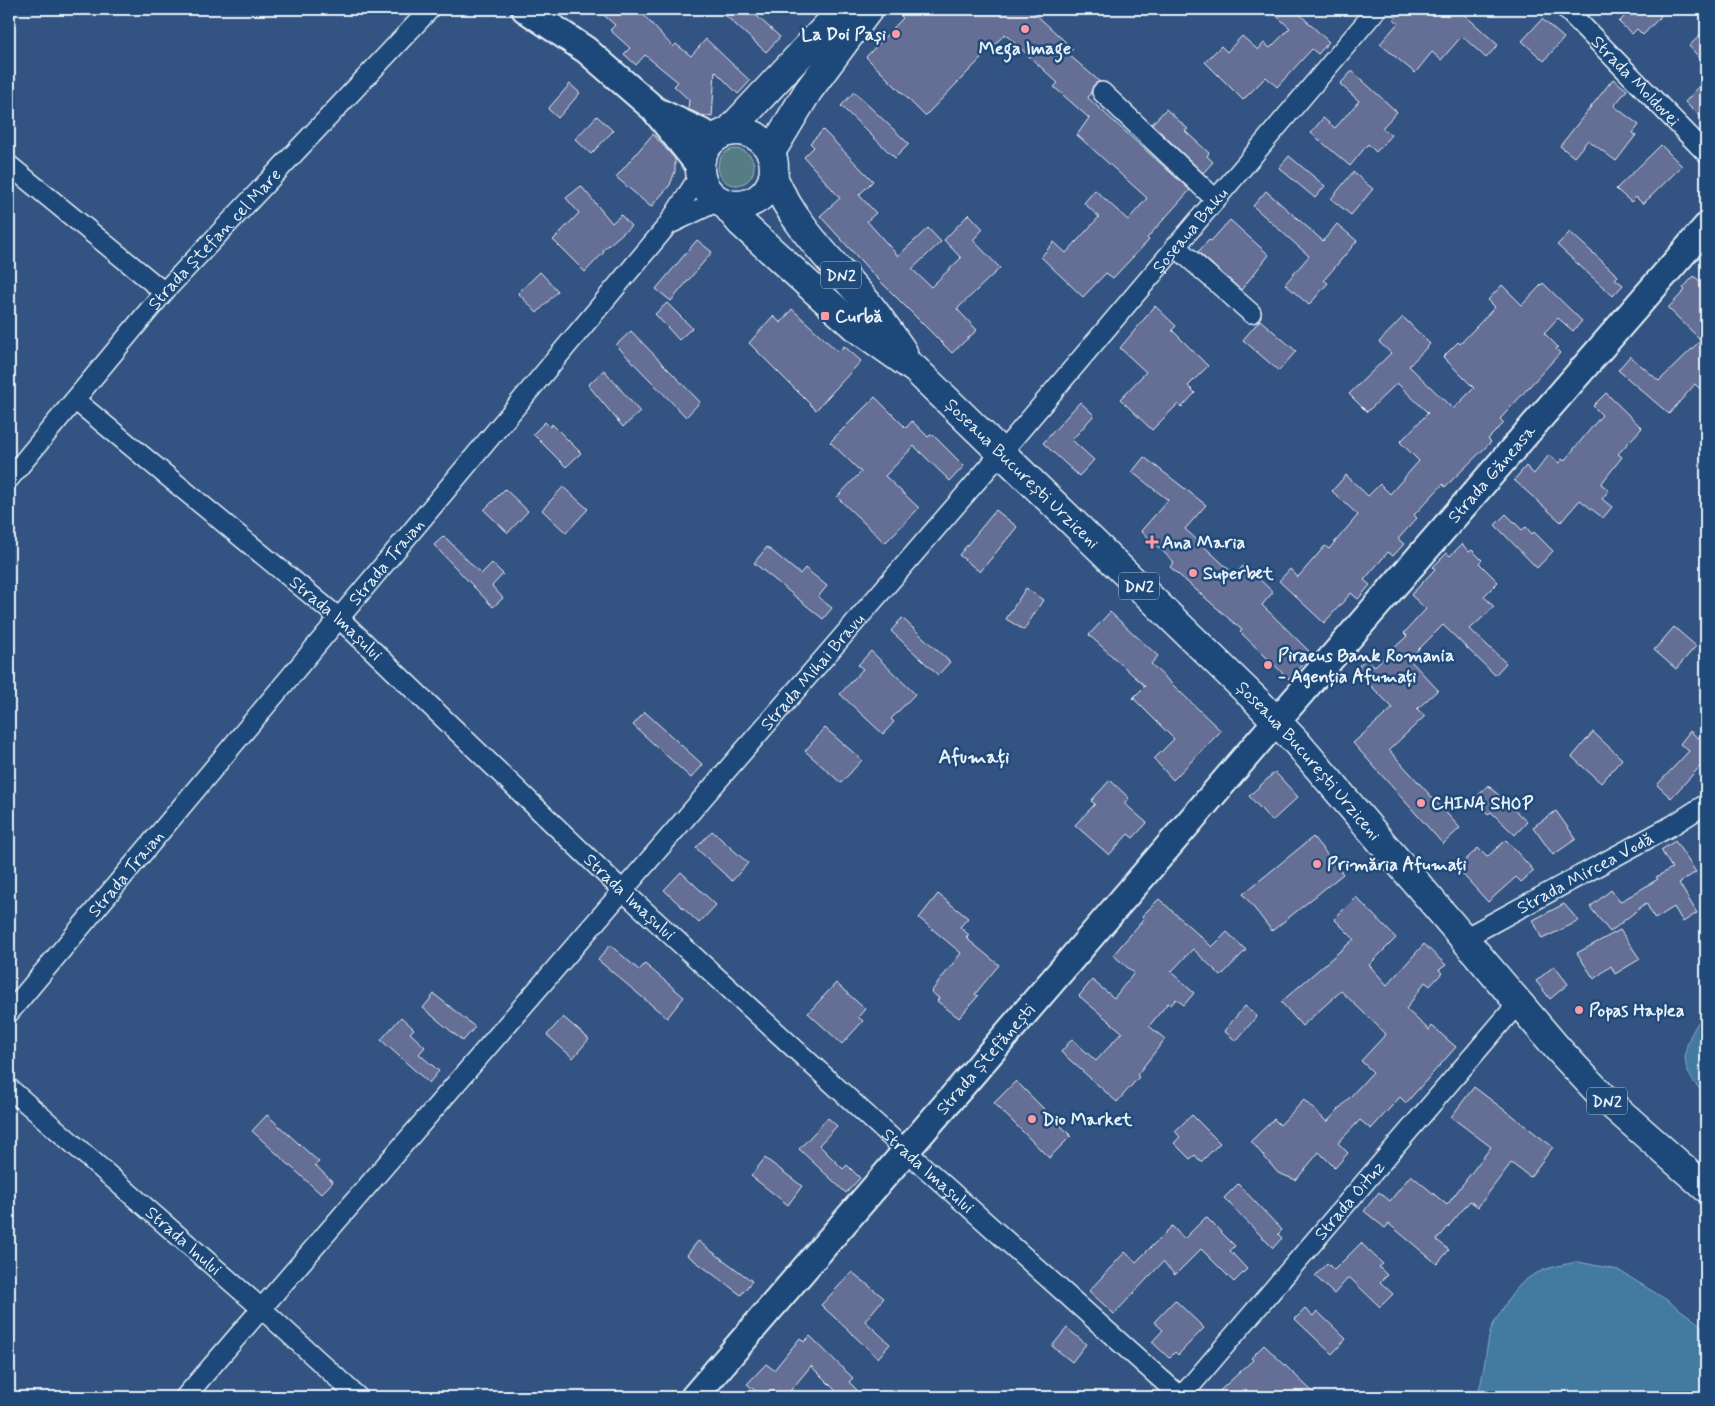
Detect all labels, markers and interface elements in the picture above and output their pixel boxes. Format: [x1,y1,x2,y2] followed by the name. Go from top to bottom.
[801,23,886,47] place label: La Doi Pași
[1019,23,1031,35] marker: Mega Image
[890,28,902,40] marker: La Doi Pași
[1585,31,1685,132] street label: Strada Moldovei
[979,37,1071,63] place label: Mega Image
[143,163,287,316] street label: Strada Ștefan cel Mare
[1147,182,1234,279] street label: Șoseaua Baku
[821,262,861,288] road number: DN2
[835,305,883,329] place label: Curbă
[819,310,831,322] marker: Curbă
[939,393,1104,555] street label: Șoseaua București Urziceni
[1443,420,1542,529] street label: Strada Găneasa
[343,514,430,611] street label: Strada Traian
[1162,531,1246,555] place label: Ana Maria
[1146,536,1158,548] marker: Ana Maria
[1203,562,1274,586] place label: Superbet
[1187,567,1199,579] marker: Superbet
[284,571,387,666] street label: Strada Imașului
[1119,572,1159,600] road number: DN2
[755,608,871,736] street label: Strada Mihai Bravu
[1278,644,1455,689] place label: Piraeus Bank Romania - Agenția Afumați
[1262,659,1274,671] marker: Piraeus Bank Romania - Agenția Afumați
[1230,676,1386,846] street label: Șoseaua București Urziceni
[938,744,1010,771] district label: Afumați
[1431,792,1533,816] place label: CHINA SHOP
[1415,797,1427,809] marker: CHINA SHOP
[83,825,170,923] street label: Strada Traian
[1513,827,1658,920] street label: Strada Mircea Vodă
[578,848,680,946] street label: Strada Imașului
[1327,853,1467,877] place label: Primăria Afumați
[1311,858,1323,870] marker: Primăria Afumați
[931,999,1041,1121] street label: Strada Ștefănești
[1589,999,1685,1023] place label: Popas Haplea
[1573,1004,1585,1016] marker: Popas Haplea
[1587,1088,1627,1114] road number: DN2
[1042,1108,1133,1132] place label: Dio Market
[1026,1113,1038,1125] marker: Dio Market
[876,1123,979,1219] street label: Strada Imașului
[1309,1156,1391,1246] street label: Strada Oituz
[140,1201,227,1281] street label: Strada Inului

